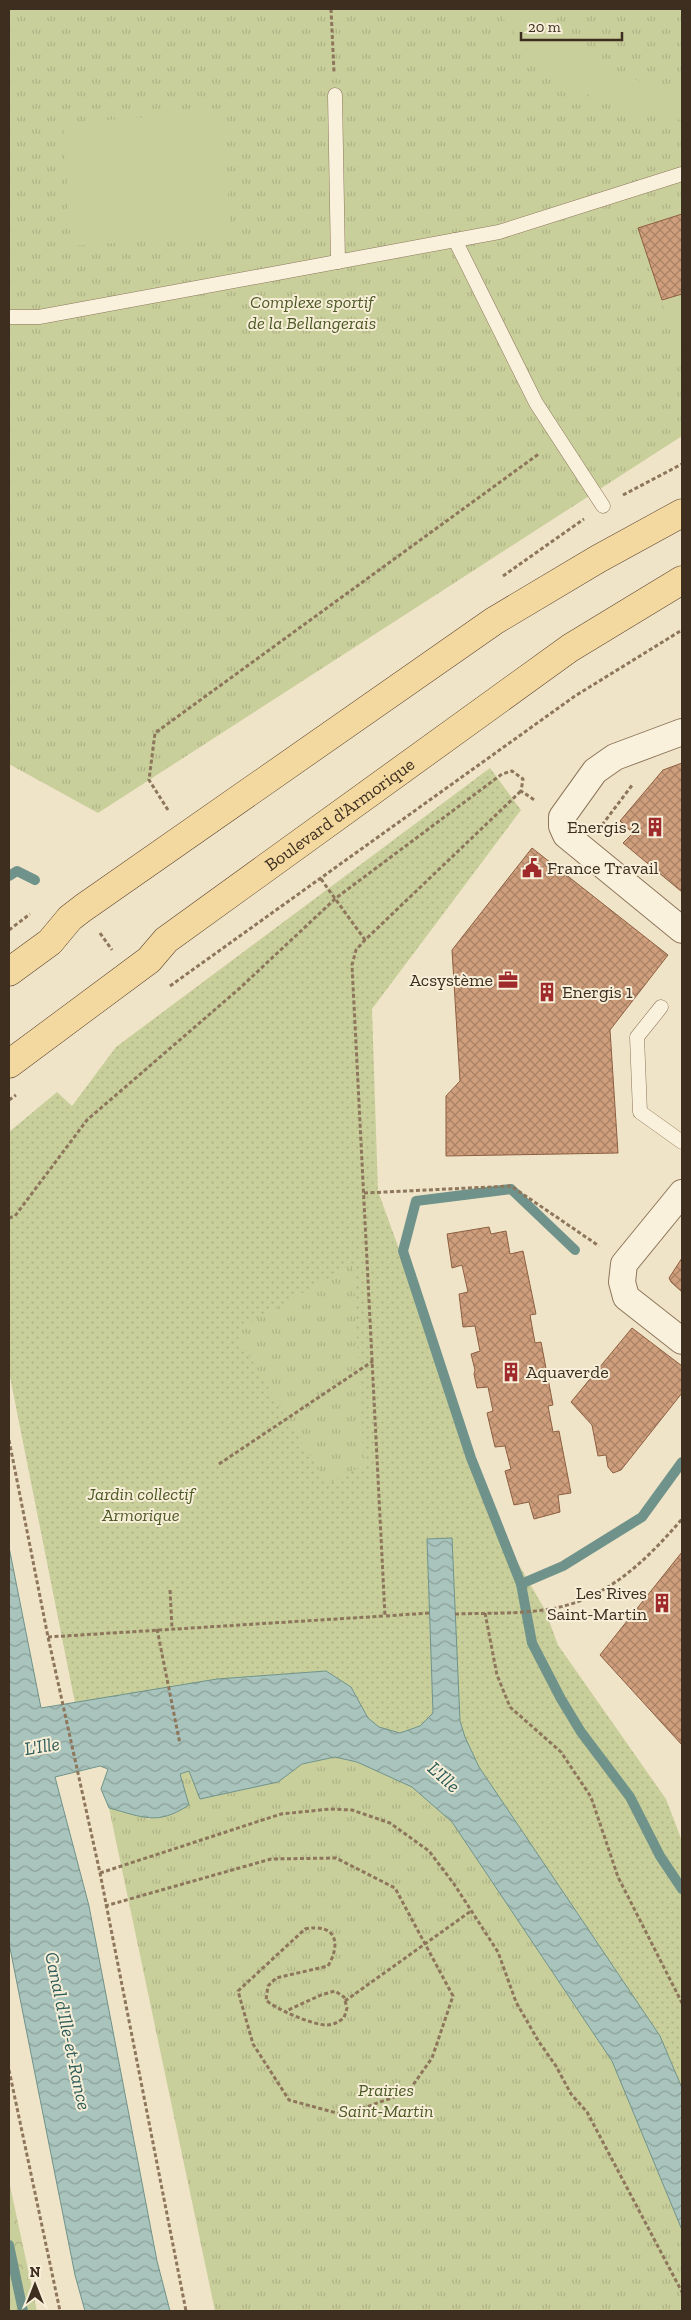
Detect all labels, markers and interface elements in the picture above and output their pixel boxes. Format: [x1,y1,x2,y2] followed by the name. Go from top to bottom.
[521,10,622,42] scale bar
[528,18,561,36] text: 20 m
[248,291,376,334] park label: Complexe sportif de la Bellangerais
[261,753,419,876] street label: Boulevard d'Armorique
[567,816,640,838] place label: Energis 2
[644,816,666,838] building icon: Energis 2
[521,857,543,879] public building icon: France Travail
[547,857,659,879] place label: France Travail
[409,969,493,991] place label: Acsystème
[497,969,519,991] office icon: Acsystème
[536,981,558,1003] building icon: Energis 1
[562,981,633,1003] place label: Energis 1
[500,1361,522,1383] building icon: Aquaverde
[526,1361,609,1383] place label: Aquaverde
[87,1483,197,1526] park label: Jardin collectif Armorique
[547,1582,648,1625] place label: Les Rives Saint-Martin
[651,1592,673,1614] building icon: Les Rives Saint-Martin
[23,1732,61,1760] water label: L'Ille
[423,1757,465,1797] water label: L'Ille
[40,1950,96,2112] water label: Canal d'Ille-et-Rance
[339,2079,433,2122] park label: Prairies Saint-Martin
[10,2260,60,2310] north arrow
[30,2264,41,2281] text: N

